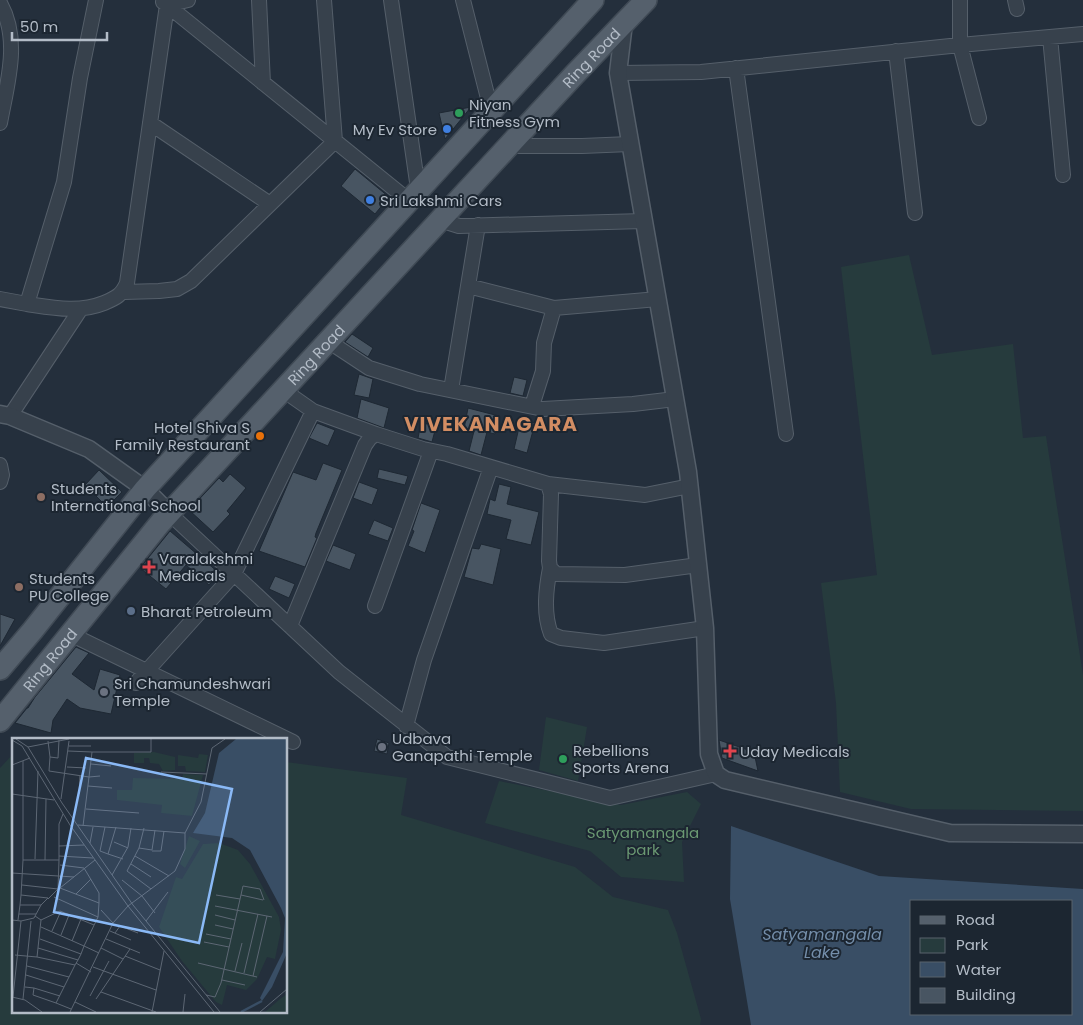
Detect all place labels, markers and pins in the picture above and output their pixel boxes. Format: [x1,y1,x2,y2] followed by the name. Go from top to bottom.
[469,94,560,132] place label: Niyan Fitness Gym
[453,107,465,119] marker: Niyan Fitness Gym
[353,119,437,140] place label: My Ev Store
[441,123,453,135] marker: My Ev Store
[380,190,502,211] place label: Sri Lakshmi Cars
[364,194,376,206] marker: Sri Lakshmi Cars
[115,417,250,455] place label: Hotel Shiva S Family Restaurant
[254,430,266,442] marker: Hotel Shiva S Family Restaurant
[51,478,201,516] place label: Students International School
[35,491,47,503] marker: Students International School
[159,548,253,586] place label: Varalakshmi Medicals
[143,561,155,573] marker: Varalakshmi Medicals
[29,568,109,606] place label: Students PU College
[13,581,25,593] marker: Students PU College
[141,601,272,622] place label: Bharat Petroleum
[125,605,137,617] marker: Bharat Petroleum
[114,673,271,711] place label: Sri Chamundeshwari Temple
[98,686,110,698] marker: Sri Chamundeshwari Temple
[392,728,533,766] place label: Udbava Ganapathi Temple
[573,740,669,778] place label: Rebellions Sports Arena
[376,741,388,753] marker: Udbava Ganapathi Temple
[740,741,850,762] place label: Uday Medicals
[724,745,736,757] marker: Uday Medicals
[557,753,569,765] marker: Rebellions Sports Arena

